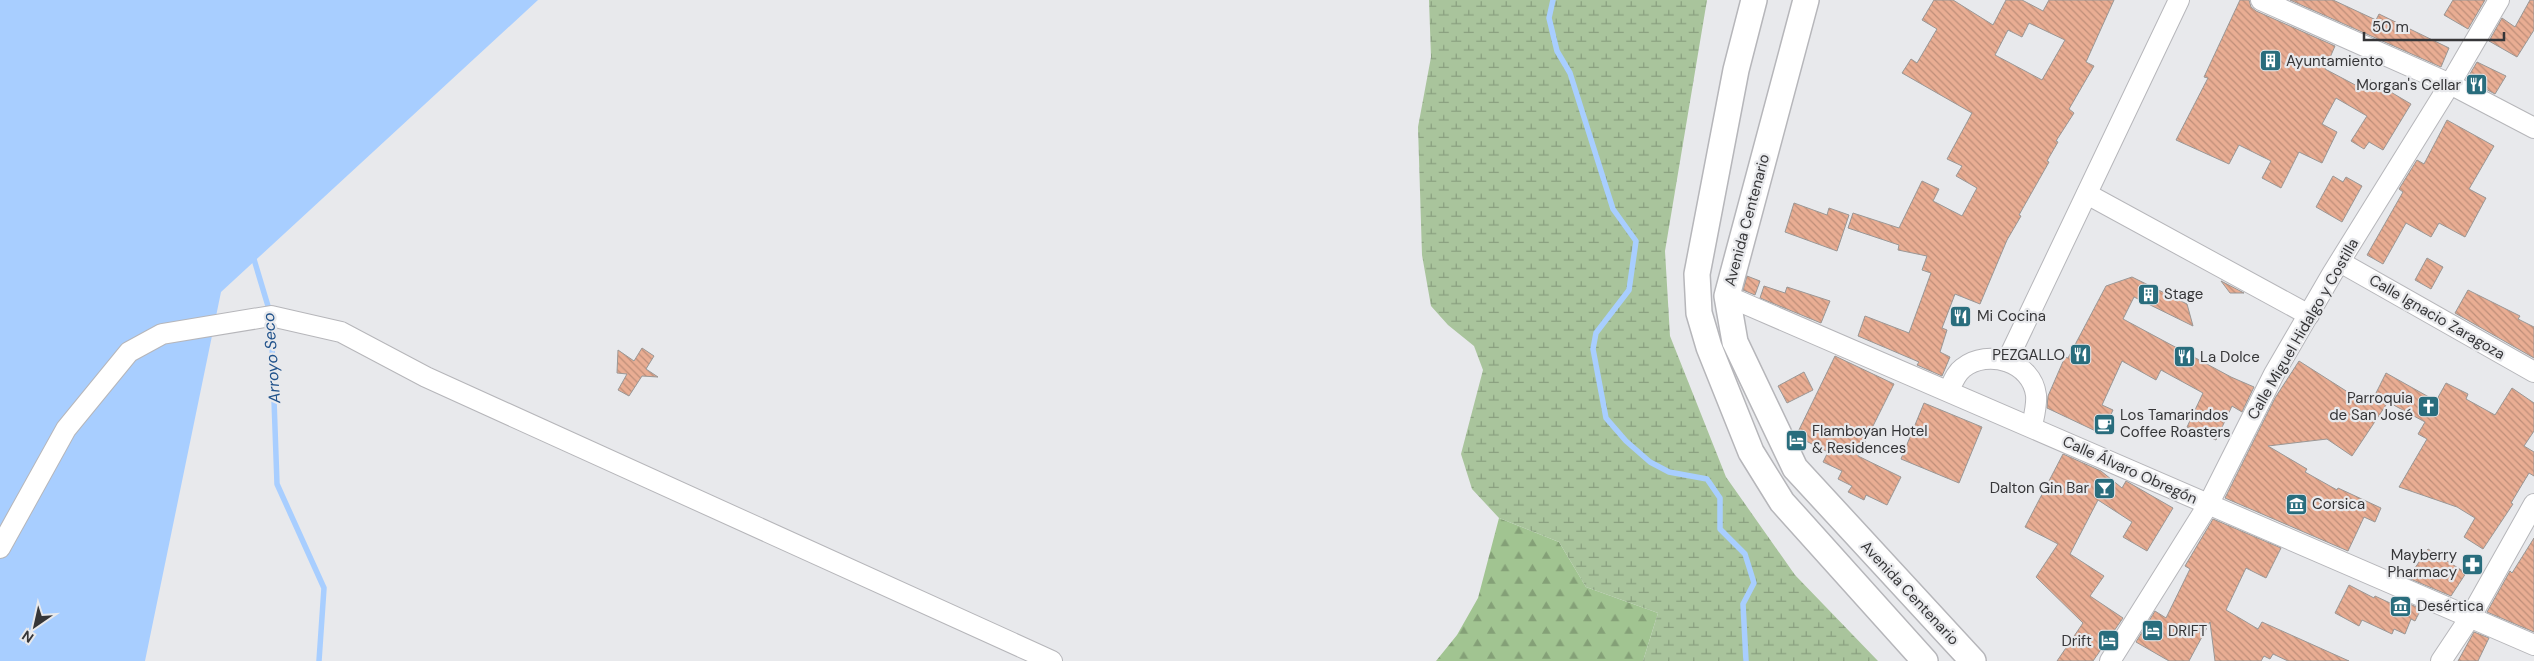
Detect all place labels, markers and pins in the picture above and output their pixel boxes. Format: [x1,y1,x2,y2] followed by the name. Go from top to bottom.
[2258,49,2282,73] building icon: Ayuntamiento
[2286,51,2383,71] place label: Ayuntamiento
[2465,73,2489,97] restaurant icon: Morgan's Cellar
[2356,75,2461,95] place label: Morgan's Cellar
[2136,282,2160,306] building icon: Stage
[2164,284,2203,304] place label: Stage
[1949,304,1973,328] restaurant icon: Mi Cocina
[1977,306,2046,326] place label: Mi Cocina
[2069,343,2093,367] restaurant icon: PEZGALLO
[1992,345,2065,365] place label: PEZGALLO
[2172,345,2196,369] restaurant icon: La Dolce
[2200,347,2260,367] place label: La Dolce
[2329,388,2413,425] place label: Parroquia de San José
[2417,395,2441,419] church icon: Parroquia de San José
[2120,405,2231,442] place label: Los Tamarindos Coffee Roasters
[2092,412,2116,436] cafe icon: Los Tamarindos Coffee Roasters
[1812,421,1928,458] place label: Flamboyan Hotel & Residences
[1784,428,1808,452] hotel icon: Flamboyan Hotel & Residences
[2093,476,2117,500] bar icon: Dalton Gin Bar
[1990,478,2089,498] place label: Dalton Gin Bar
[2284,492,2308,516] museum icon: Corsica
[2312,494,2365,514] place label: Corsica
[2388,545,2458,582] place label: Mayberry Pharmacy
[2461,552,2485,576] pharmacy icon: Mayberry Pharmacy
[2389,594,2413,618] museum icon: Desértica
[2417,596,2484,616] place label: Desértica
[2140,619,2164,643] hotel icon: DRIFT
[2168,621,2207,641] place label: DRIFT
[2096,629,2120,653] hotel icon: Drift
[2062,631,2092,651] place label: Drift

